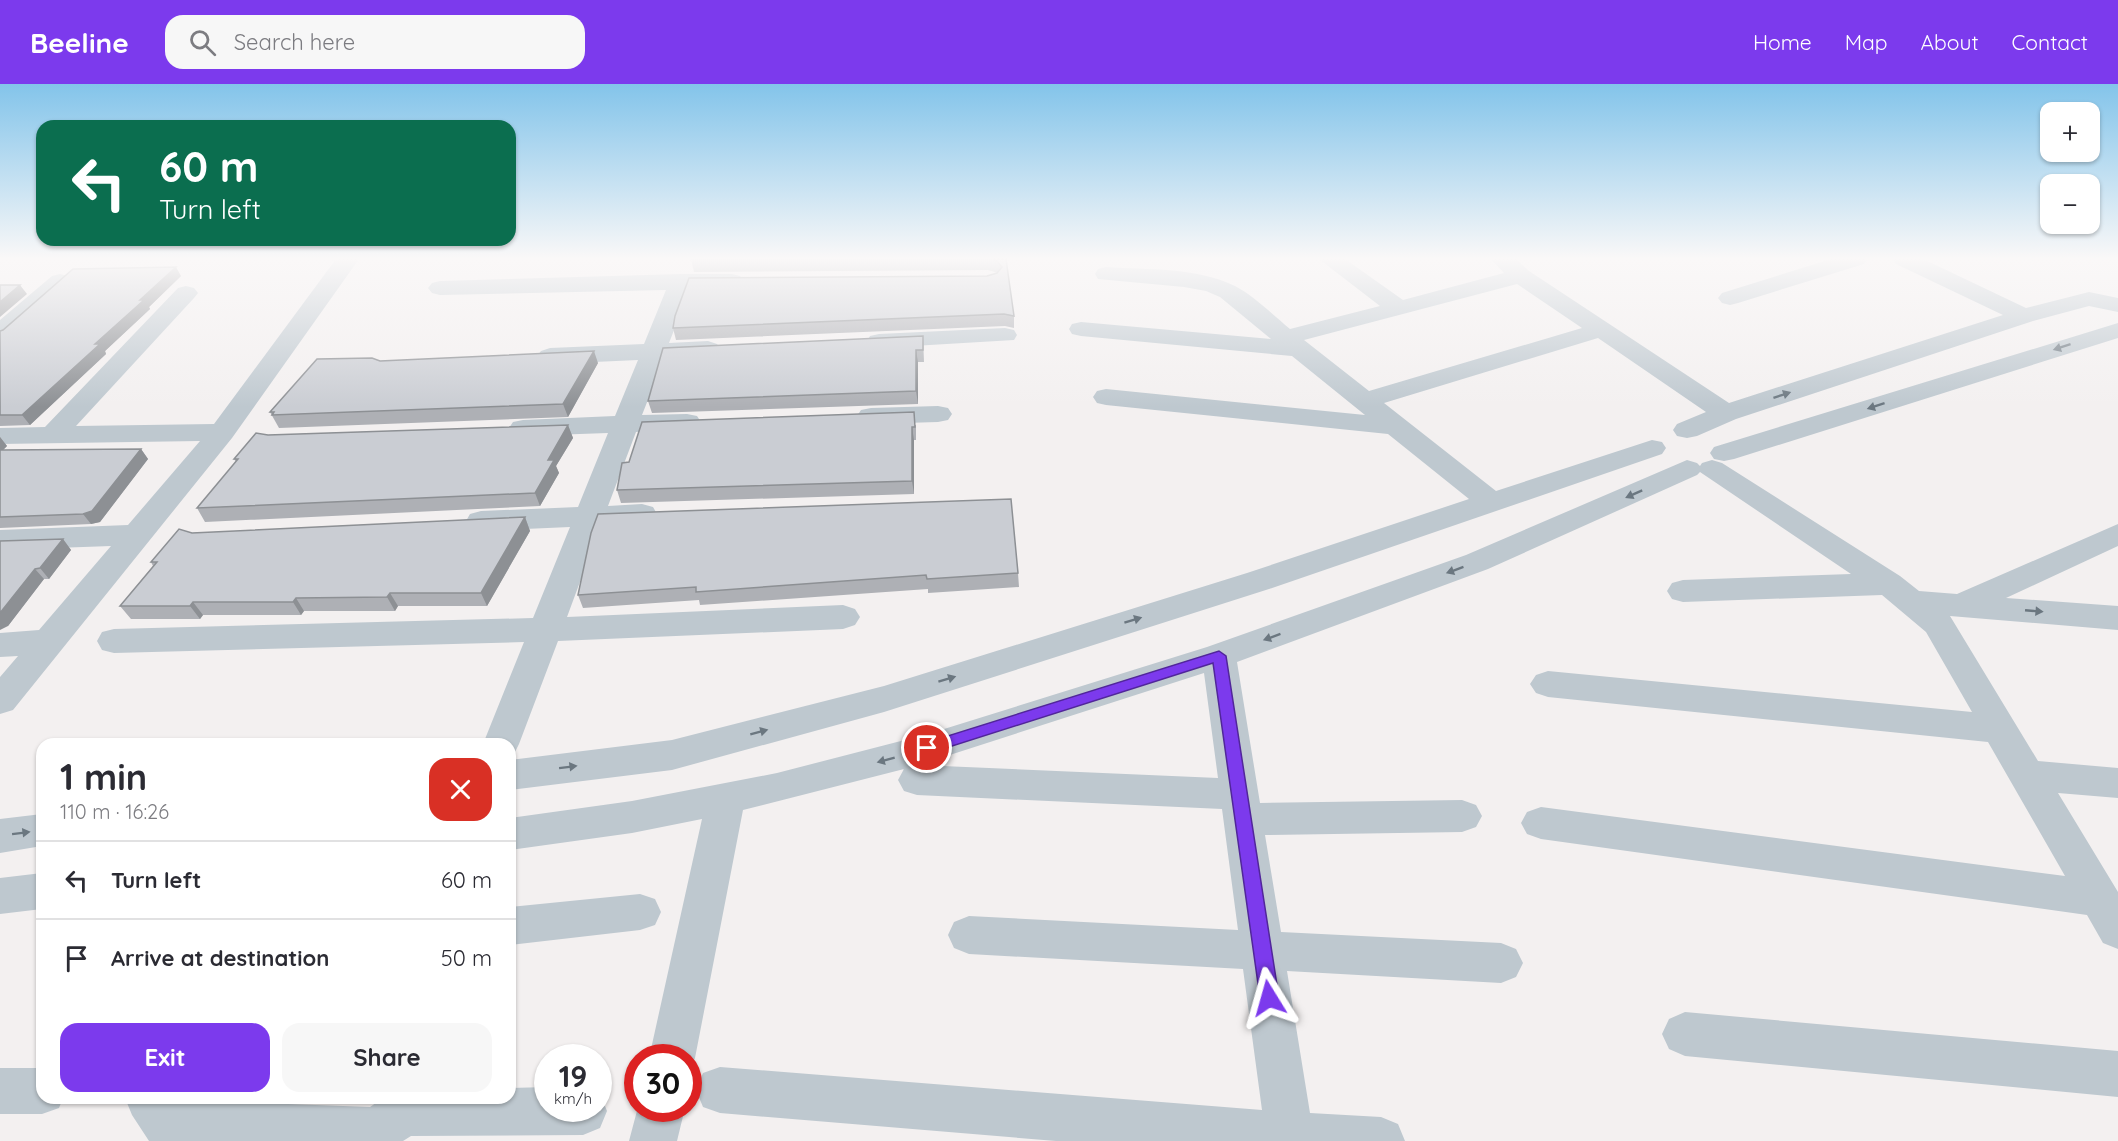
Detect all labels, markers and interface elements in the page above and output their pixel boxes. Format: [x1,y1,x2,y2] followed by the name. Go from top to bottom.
[165,15,585,69] search box
[30,25,129,60] text: Beeline
[186,26,219,59] icon: search
[234,28,355,56] text: Search here
[1753,29,1812,55] text: Home
[1845,29,1888,55] text: Map
[1921,29,1979,55] text: About
[2012,29,2088,55] text: Contact
[2040,102,2100,234] map controls
[2040,102,2100,162] button: +
[159,140,259,193] text: 60 m
[60,144,138,222] icon: left
[2040,174,2100,234] button: −
[159,192,261,226] text: Turn left
[2053,343,2071,353] one-way arrow
[1773,390,1791,399] one-way arrow
[1867,402,1885,411] one-way arrow
[1626,489,1643,498] one-way arrow
[1446,566,1464,575] one-way arrow
[2025,606,2044,616] one-way arrow
[1124,615,1142,625] one-way arrow
[1263,632,1281,642] one-way arrow
[938,674,956,683] one-way arrow
[901,722,952,773] pin
[750,726,768,736] one-way arrow
[910,731,943,764] icon: arrive
[60,754,147,799] text: 1 min
[877,755,895,765] one-way arrow
[429,758,492,821] button: close
[559,763,578,772] one-way arrow
[60,799,169,824] text: 110 m · 16:26
[12,828,31,838] one-way arrow
[60,864,93,897] icon: left
[111,866,201,894] text: Turn left
[441,866,492,894] text: 60 m
[60,942,93,975] icon: arrive
[111,944,329,972] text: Arrive at destination
[441,944,492,972] text: 50 m
[1237,966,1301,1030] position arrow
[60,1023,270,1092] button: Exit
[282,1023,492,1092] button: Share
[624,1044,702,1122] speed limit sign: 30
[559,1057,587,1095] text: 19
[554,1089,592,1108] text: km/h

